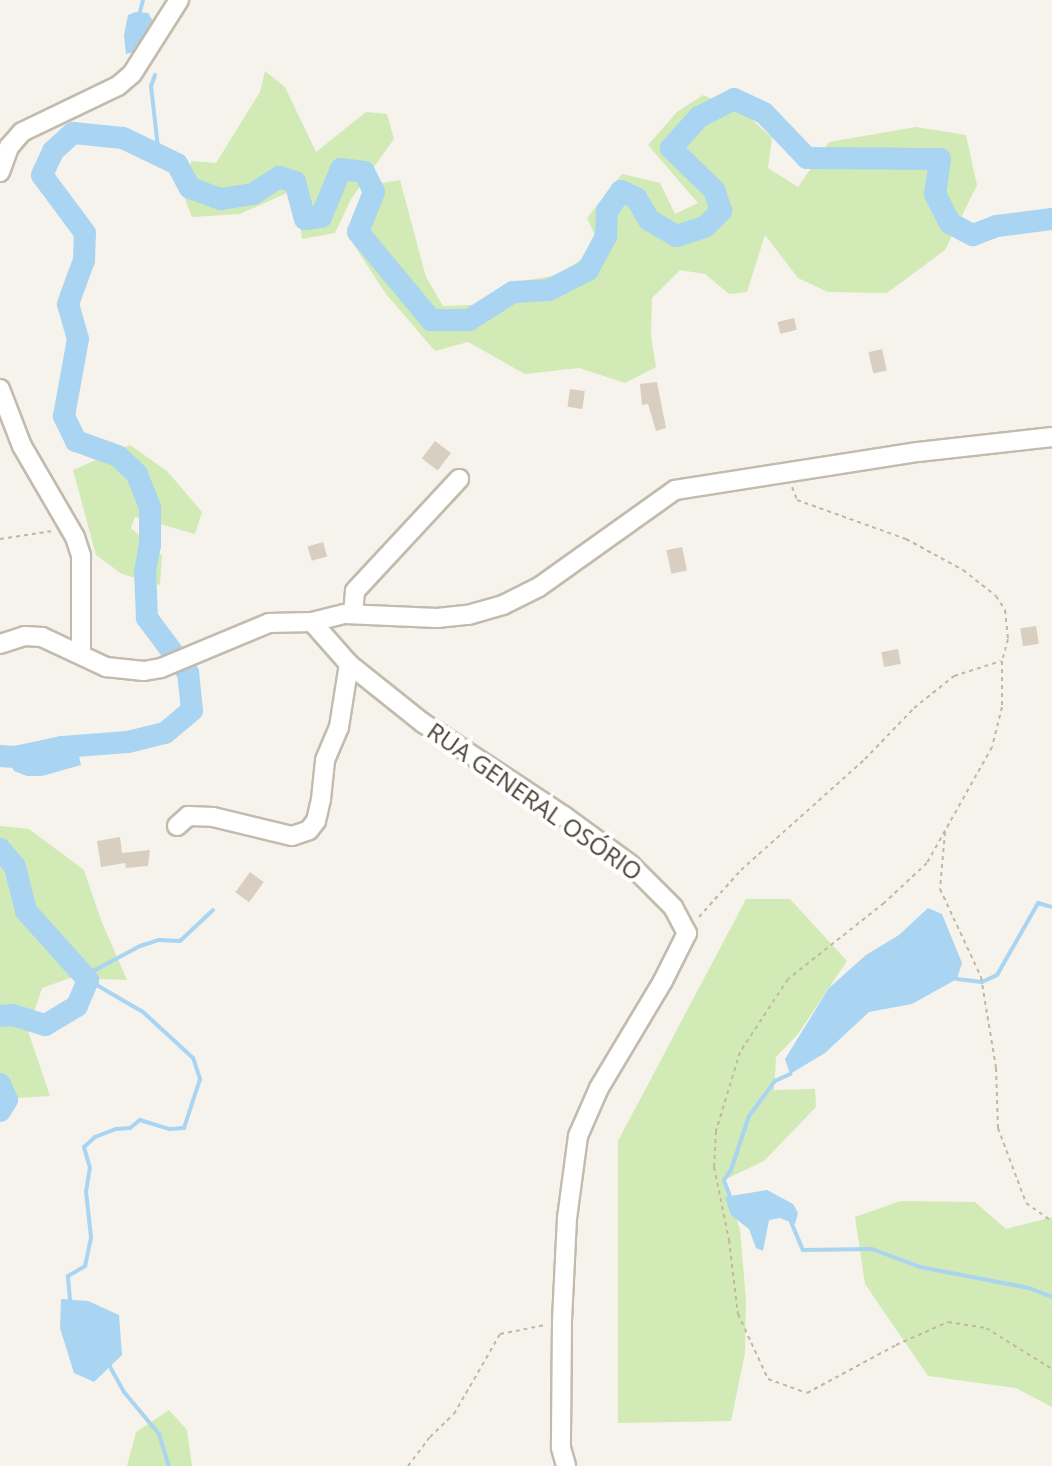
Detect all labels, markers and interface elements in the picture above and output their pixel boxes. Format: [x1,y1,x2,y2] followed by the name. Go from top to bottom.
[422,716,648,886] street label: RUA GENERAL OSÓRIO

